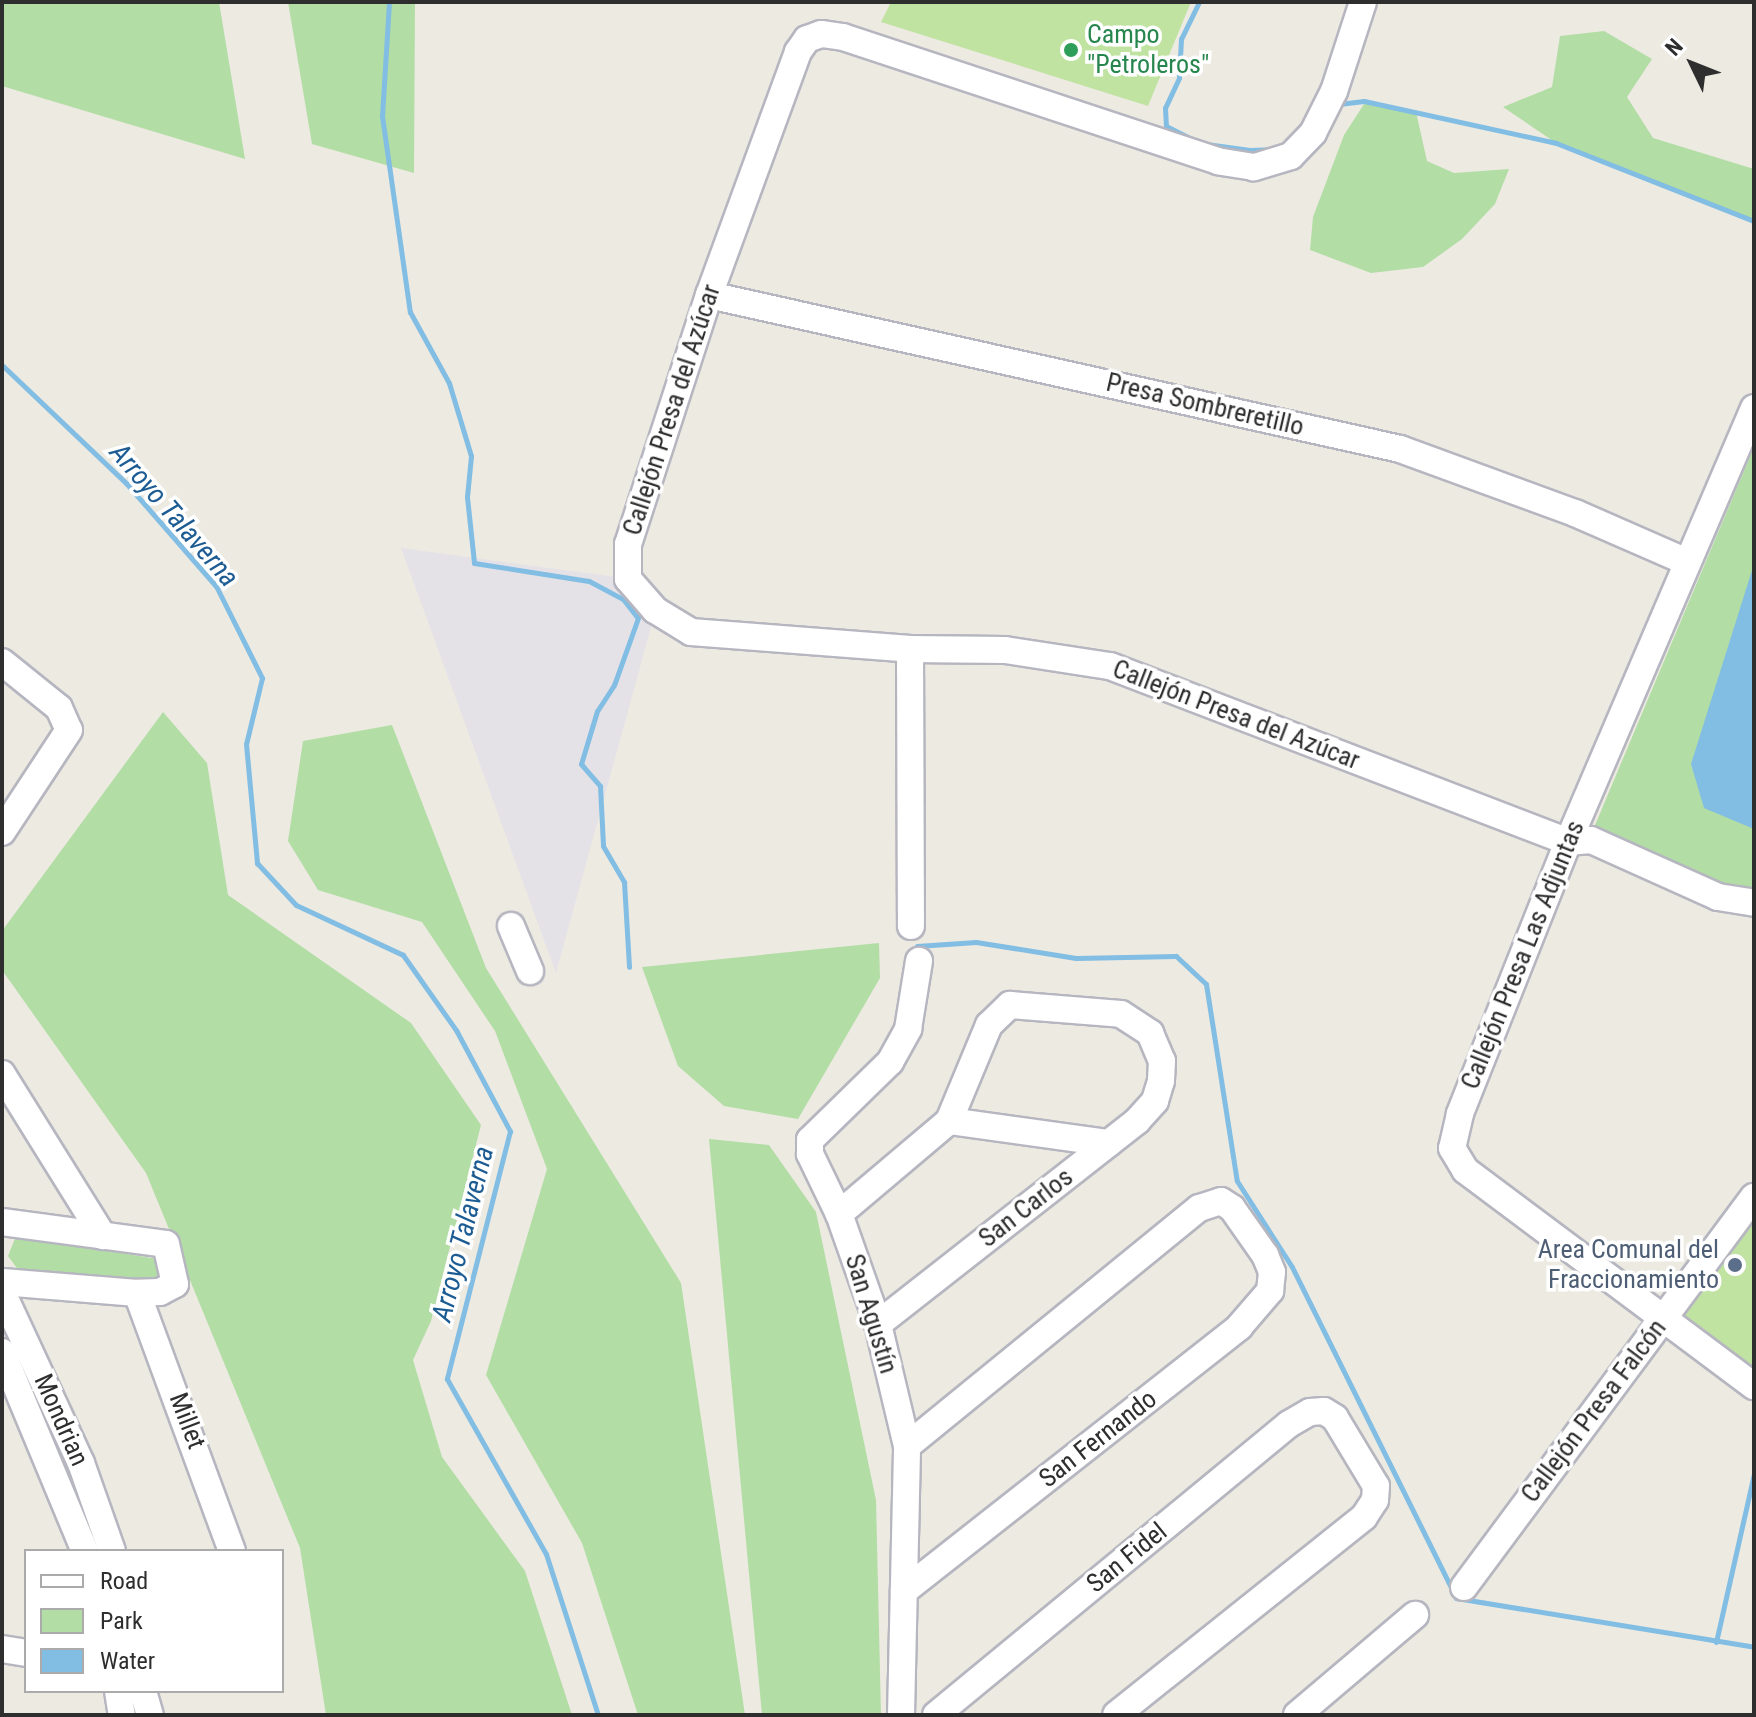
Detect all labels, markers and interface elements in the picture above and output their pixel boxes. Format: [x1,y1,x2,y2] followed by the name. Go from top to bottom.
[1087,19,1209,80] place label: Campo "Petroleros"
[1652,24,1732,104] north arrow
[1660,34,1688,61] text: N
[1062,41,1080,59] marker: Campo "Petroleros"
[617,281,727,539] street label: Callejón Presa del Azúcar
[1103,367,1307,443] street label: Presa Sombreretillo
[102,436,246,594] water label: Arroyo Talaverna
[1108,654,1364,776] street label: Callejón Presa del Azúcar
[1455,816,1591,1094] street label: Callejón Presa Las Adjuntas
[425,1143,501,1325] water label: Arroyo Talaverna
[973,1162,1079,1254] street label: San Carlos
[1538,1234,1719,1296] place label: Area Comunal del Fraccionamiento
[838,1251,904,1377] street label: San Agustín
[1726,1256,1744,1274] marker: Area Comunal del Fraccionamiento
[1515,1313,1673,1509] street label: Callejón Presa Falcón
[27,1369,95,1471] street label: Mondrian
[1033,1383,1163,1495] street label: San Fernando
[162,1389,212,1453] street label: Millet
[1081,1516,1173,1600] street label: San Fidel
[24,1549,284,1693] legend
[100,1567,148,1595] text: Road
[100,1607,143,1635] text: Park
[100,1647,155,1675] text: Water

